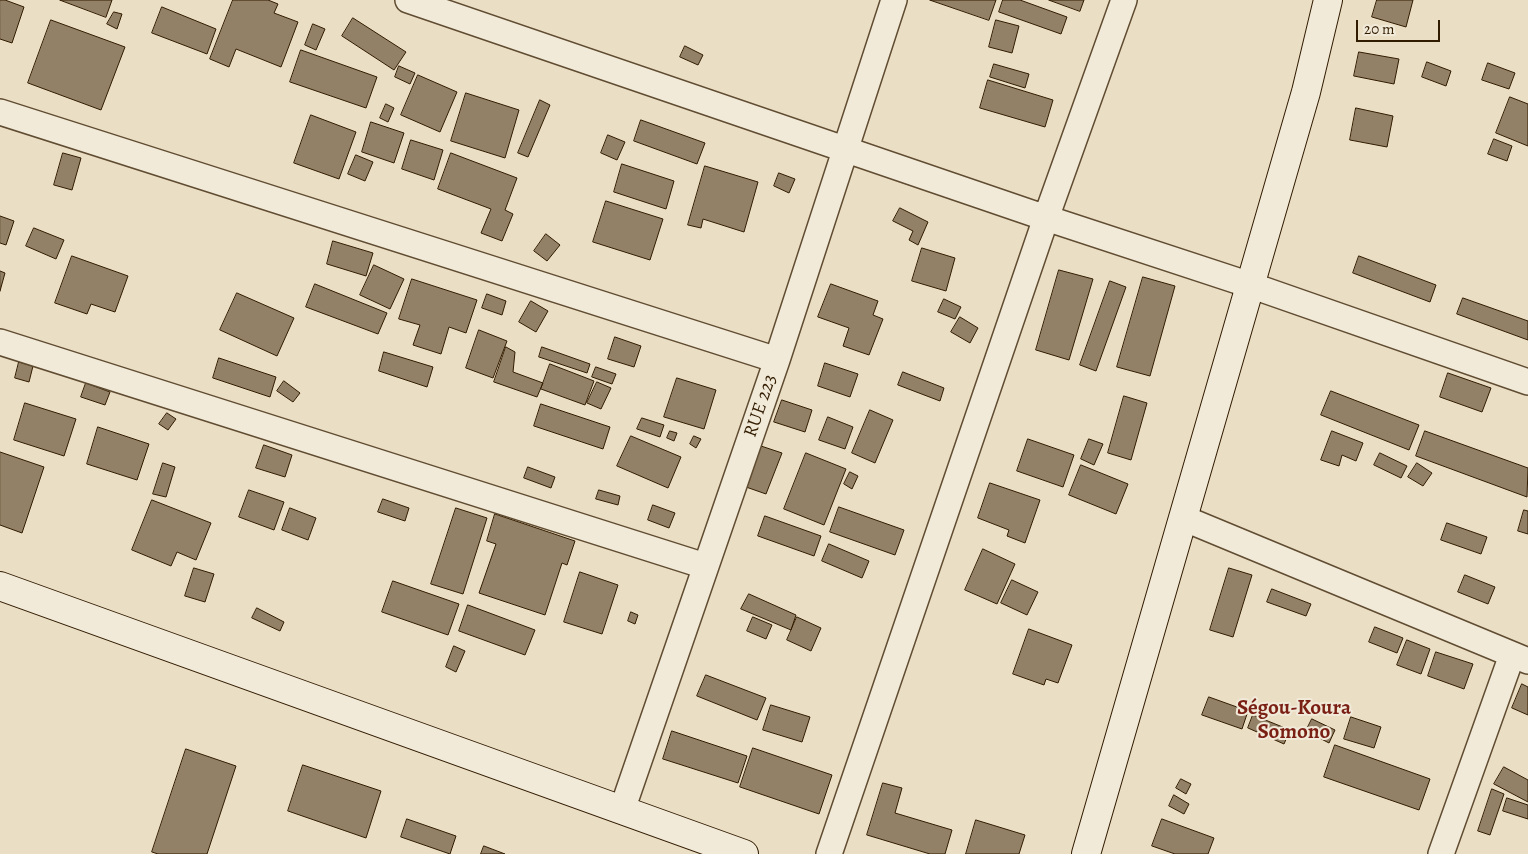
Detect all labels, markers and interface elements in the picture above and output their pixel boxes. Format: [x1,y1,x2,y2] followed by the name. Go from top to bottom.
[1358,10,1442,42] scale bar
[1364,19,1395,39] text: 20 m
[740,372,782,440] street label: RUE 223
[1237,696,1351,746] district label: Ségou-Koura Somono

